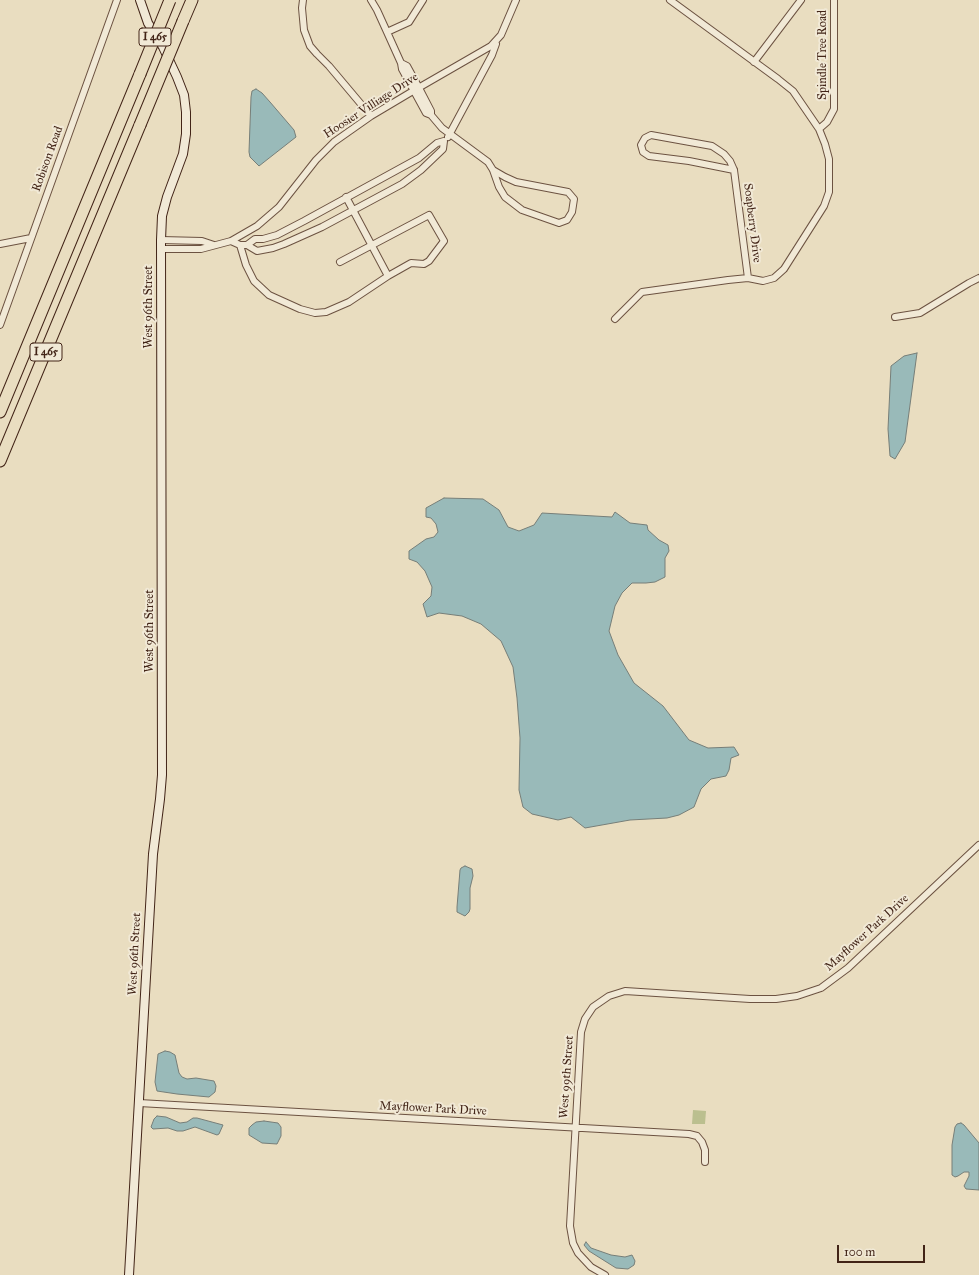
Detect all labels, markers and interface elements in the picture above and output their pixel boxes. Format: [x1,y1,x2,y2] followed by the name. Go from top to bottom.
[816,10,830,100] street label: Spindle Tree Road
[139,28,171,46] road number: I 465
[321,70,421,142] street label: Hoosier Villiage Drive
[29,124,67,194] street label: Robison Road
[740,182,764,264] street label: Soapberry Drive
[142,265,156,349] street label: West 96th Street
[30,343,62,361] road number: I 465
[143,589,157,673] street label: West 96th Street
[822,892,912,974] street label: Mayflower Park Drive
[126,912,144,996] street label: West 96th Street
[557,1035,577,1119] street label: West 99th Street
[379,1099,487,1119] street label: Mayflower Park Drive
[839,1237,927,1263] scale bar
[844,1245,875,1259] text: 100 m

